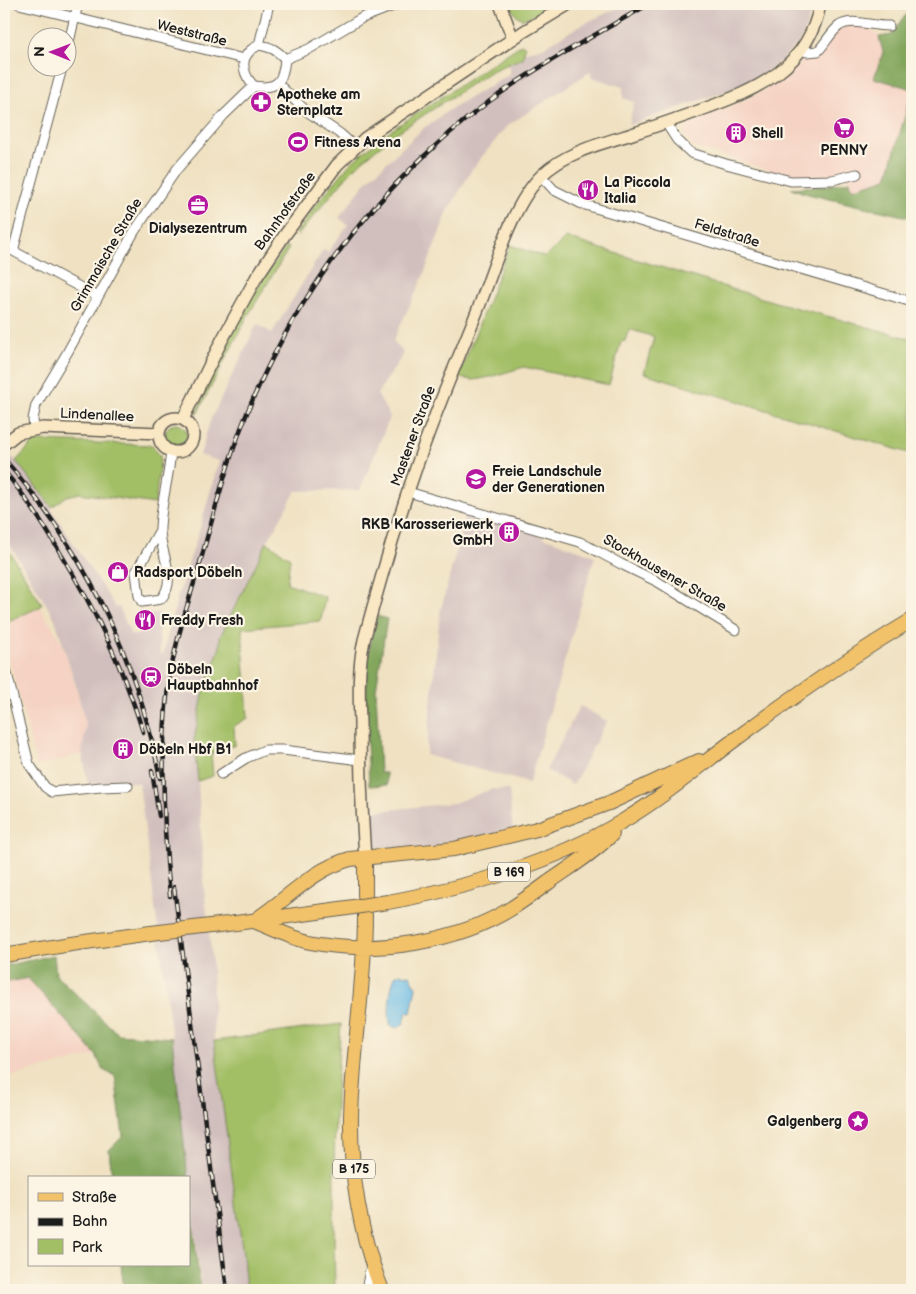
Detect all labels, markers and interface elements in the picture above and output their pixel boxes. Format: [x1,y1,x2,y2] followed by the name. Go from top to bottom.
[155,16,229,50] street label: Weststraße
[28,28,78,78] north arrow
[31,46,48,57] text: N
[276,86,361,119] place label: Apotheke am Sternplatz
[249,90,273,114] pharmacy icon: Apotheke am Sternplatz
[832,116,856,140] supermarket icon: PENNY
[724,121,748,145] building icon: Shell
[752,125,783,142] place label: Shell
[286,130,310,154] sports icon: Fitness Arena
[314,134,401,151] place label: Fitness Arena
[820,142,868,159] place label: PENNY
[251,168,319,254] street label: Bahnhofstraße
[604,174,671,207] place label: La Piccola Italia
[576,178,600,202] restaurant icon: La Piccola Italia
[186,193,210,217] office icon: Dialysezentrum
[66,195,146,315] street label: Grimmaische Straße
[692,215,762,251] street label: Feldstraße
[149,220,247,237] place label: Dialysezentrum
[387,384,439,488] street label: Mastener Straße
[60,405,134,425] street label: Lindenallee
[492,463,605,496] place label: Freie Landschule der Generationen
[464,467,488,491] school or university icon: Freie Landschule der Generationen
[361,516,494,549] place label: RKB Karosseriewerk GmbH
[497,520,521,544] building icon: RKB Karosseriewerk GmbH
[600,531,730,615] street label: Stockhausener Straße
[106,560,130,584] shop icon: Radsport Döbeln
[134,564,242,581] place label: Radsport Döbeln
[133,608,157,632] restaurant icon: Freddy Fresh
[161,612,243,629] place label: Freddy Fresh
[167,661,259,694] place label: Döbeln Hauptbahnhof
[139,665,163,689] station icon: Döbeln Hauptbahnhof
[111,737,135,761] building icon: Döbeln Hbf B1
[139,741,231,758] place label: Döbeln Hbf B1
[488,862,530,882] road number: B 169
[846,1109,870,1133] place icon: Galgenberg
[767,1113,842,1130] place label: Galgenberg
[333,1160,375,1178] road number: B 175
[28,1176,190,1266] legend
[72,1188,117,1207] text: Straße
[72,1212,108,1231] text: Bahn
[72,1238,103,1257] text: Park

